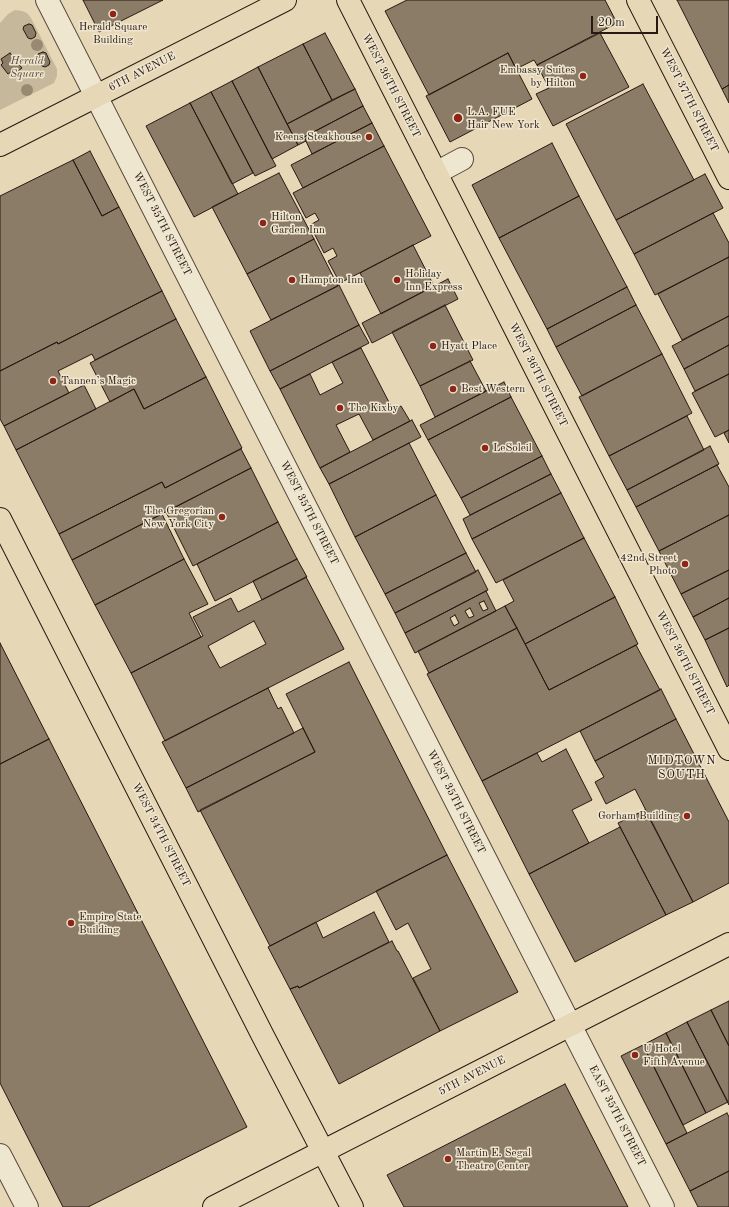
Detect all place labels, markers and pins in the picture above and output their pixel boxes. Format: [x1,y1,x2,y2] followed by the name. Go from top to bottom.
[108,9,118,19] marker: Herald Square Building
[79,20,147,46] place label: Herald Square Building
[500,63,575,89] place label: Embassy Suites by Hilton
[578,71,588,81] marker: Embassy Suites by Hilton
[467,105,540,131] place label: L.A. FUE Hair New York
[452,112,464,124] marker: L.A. FUE Hair New York
[275,130,361,144] place label: Keens Steakhouse
[364,132,374,142] marker: Keens Steakhouse
[271,210,325,236] place label: Hilton Garden Inn
[258,218,268,228] marker: Hilton Garden Inn
[405,267,462,293] place label: Holiday Inn Express
[300,273,363,287] place label: Hampton Inn
[287,275,297,285] marker: Hampton Inn
[392,275,402,285] marker: Holiday Inn Express
[441,339,497,353] place label: Hyatt Place
[428,341,438,351] marker: Hyatt Place
[61,374,136,388] place label: Tannen’s Magic
[48,376,58,386] marker: Tannen’s Magic
[461,382,525,396] place label: Best Western
[448,384,458,394] marker: Best Western
[348,401,398,415] place label: The Kixby
[335,403,345,413] marker: The Kixby
[493,441,532,455] place label: LeSoleil
[480,443,490,453] marker: LeSoleil
[143,504,214,530] place label: The Gregorian New York City
[217,512,227,522] marker: The Gregorian New York City
[620,551,677,577] place label: 42nd Street Photo
[680,559,690,569] marker: 42nd Street Photo
[598,809,679,823] place label: Gorham Building
[682,811,692,821] marker: Gorham Building
[79,910,142,936] place label: Empire State Building
[66,918,76,928] marker: Empire State Building
[643,1042,705,1068] place label: U Hotel Fifth Avenue
[630,1050,640,1060] marker: U Hotel Fifth Avenue
[456,1146,531,1172] place label: Martin E. Segal Theatre Center
[443,1154,453,1164] marker: Martin E. Segal Theatre Center

